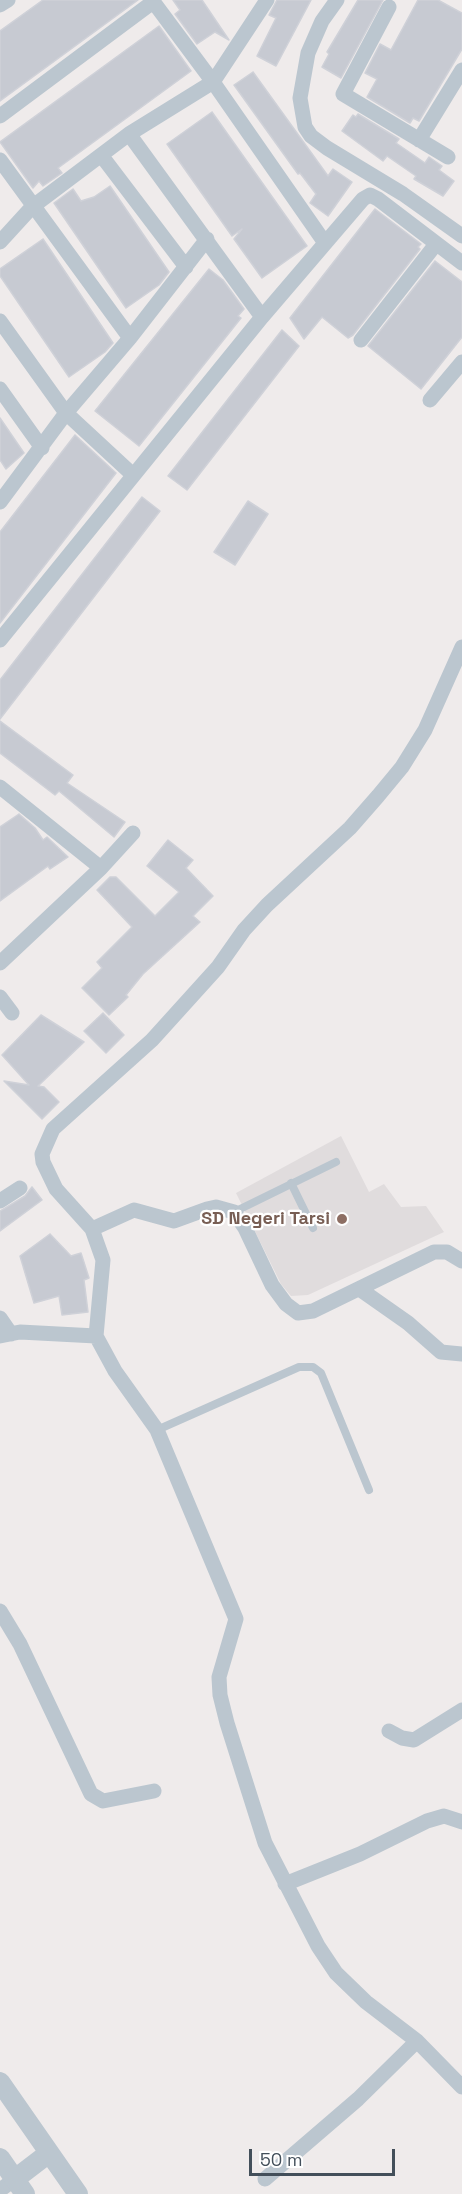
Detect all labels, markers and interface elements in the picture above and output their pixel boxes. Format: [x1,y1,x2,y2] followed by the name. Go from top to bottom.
[201,1208,330,1230] place label: SD Negeri Tarsi
[335,1212,349,1226] marker: SD Negeri Tarsi
[252,2137,398,2175] scale bar
[260,2148,302,2171] text: 50 m

